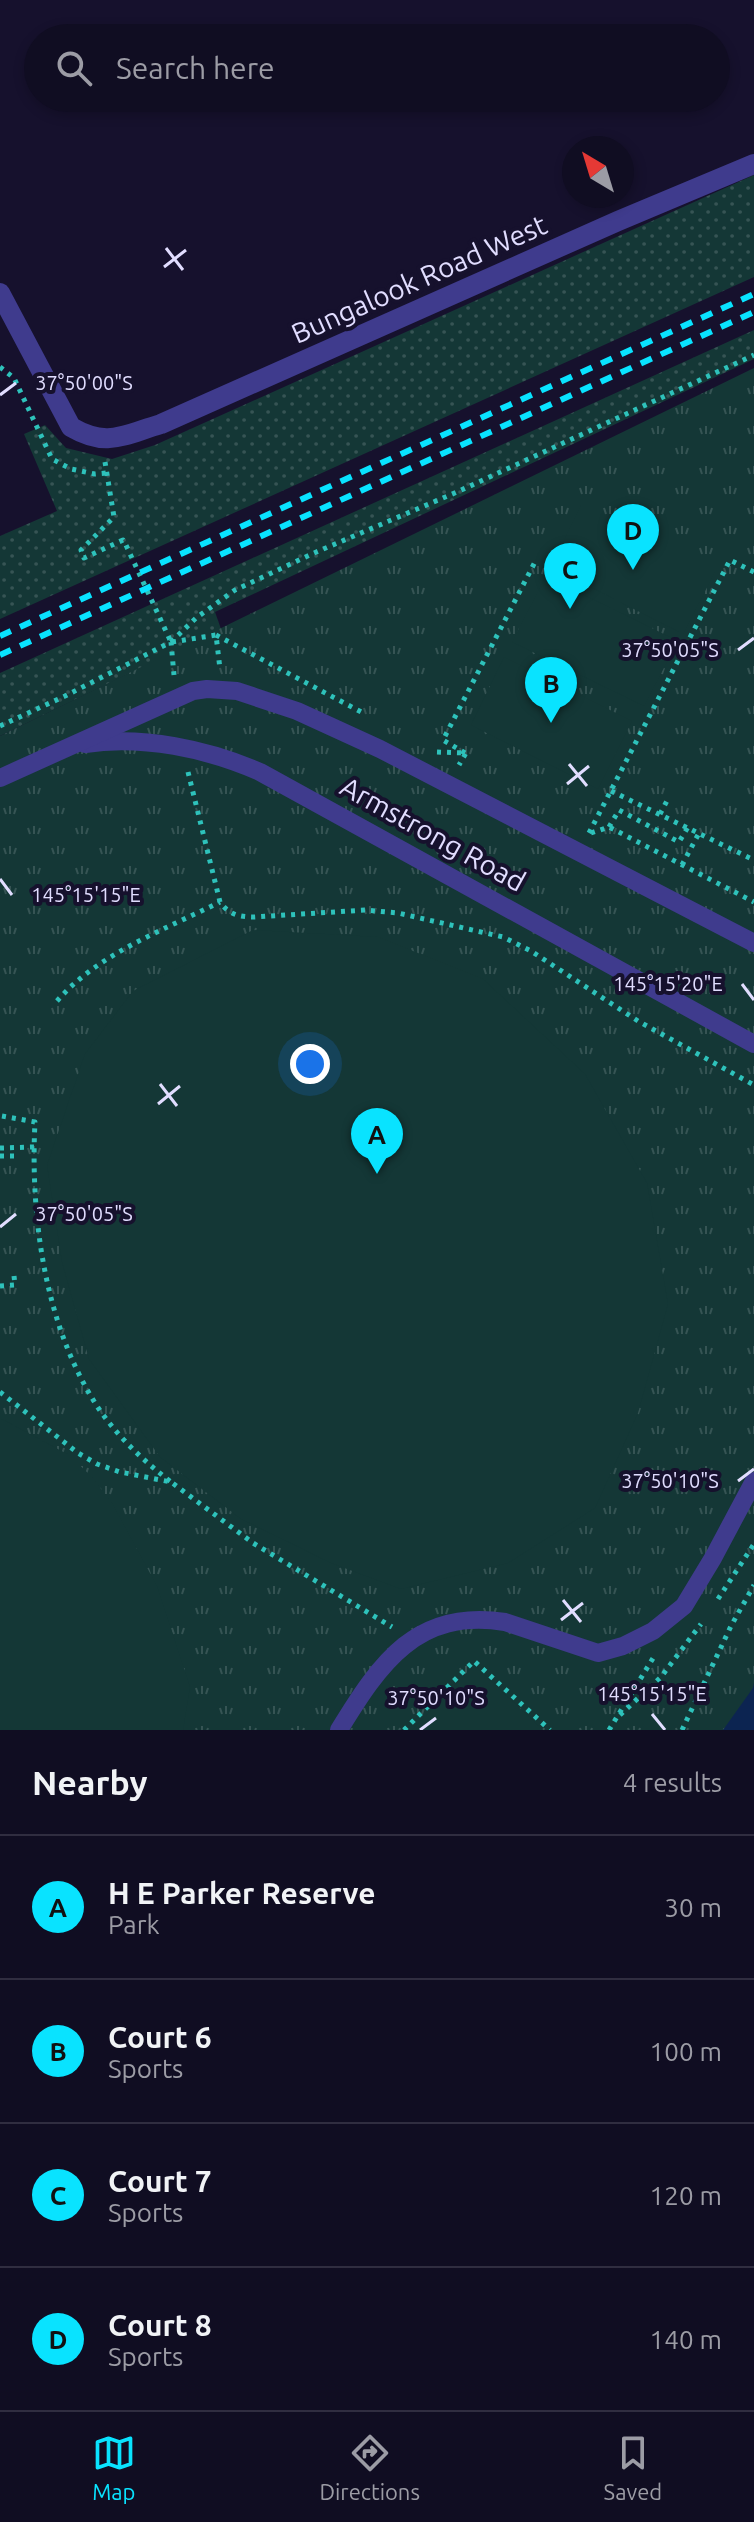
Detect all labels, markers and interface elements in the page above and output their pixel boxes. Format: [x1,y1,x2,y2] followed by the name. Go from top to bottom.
[24,24,730,112] search box
[52,46,96,90] icon: search
[116,51,275,85] text: Search here
[562,136,634,208] north arrow
[286,208,551,349] street label: Bungalook Road West
[35,371,133,394] text: 37°50'00"S
[607,504,659,570] pin: D
[544,543,596,609] pin: C
[621,638,719,661] text: 37°50'05"S
[525,657,577,723] pin: B
[336,770,531,897] street label: Armstrong Road
[31,883,141,906] text: 145°15'15"E
[613,972,723,995] text: 145°15'20"E
[290,1044,330,1084] your location
[351,1108,403,1174] pin: A
[35,1202,133,1225] text: 37°50'05"S
[621,1469,719,1492] text: 37°50'10"S
[597,1682,707,1705] text: 145°15'15"E
[387,1686,485,1709] text: 37°50'10"S
[32,1763,147,1801] text: Nearby
[623,1768,722,1797] text: 4 results
[108,1876,376,1910] text: H E Parker Reserve
[49,1893,67,1922] text: A
[664,1893,722,1922] text: 30 m
[108,1910,160,1939] text: Park
[108,2020,212,2054] text: Court 6
[49,2037,67,2066] text: B
[650,2037,722,2066] text: 100 m
[108,2054,183,2083] text: Sports
[108,2164,212,2198] text: Court 7
[50,2181,66,2210] text: C
[650,2181,722,2210] text: 120 m
[108,2198,183,2227] text: Sports
[108,2308,212,2342] text: Court 8
[49,2325,67,2354] text: D
[650,2325,722,2354] text: 140 m
[108,2342,183,2371] text: Sports
[92,2431,136,2504] tab: Map
[319,2431,420,2504] tab: Directions
[604,2431,662,2504] tab: Saved

